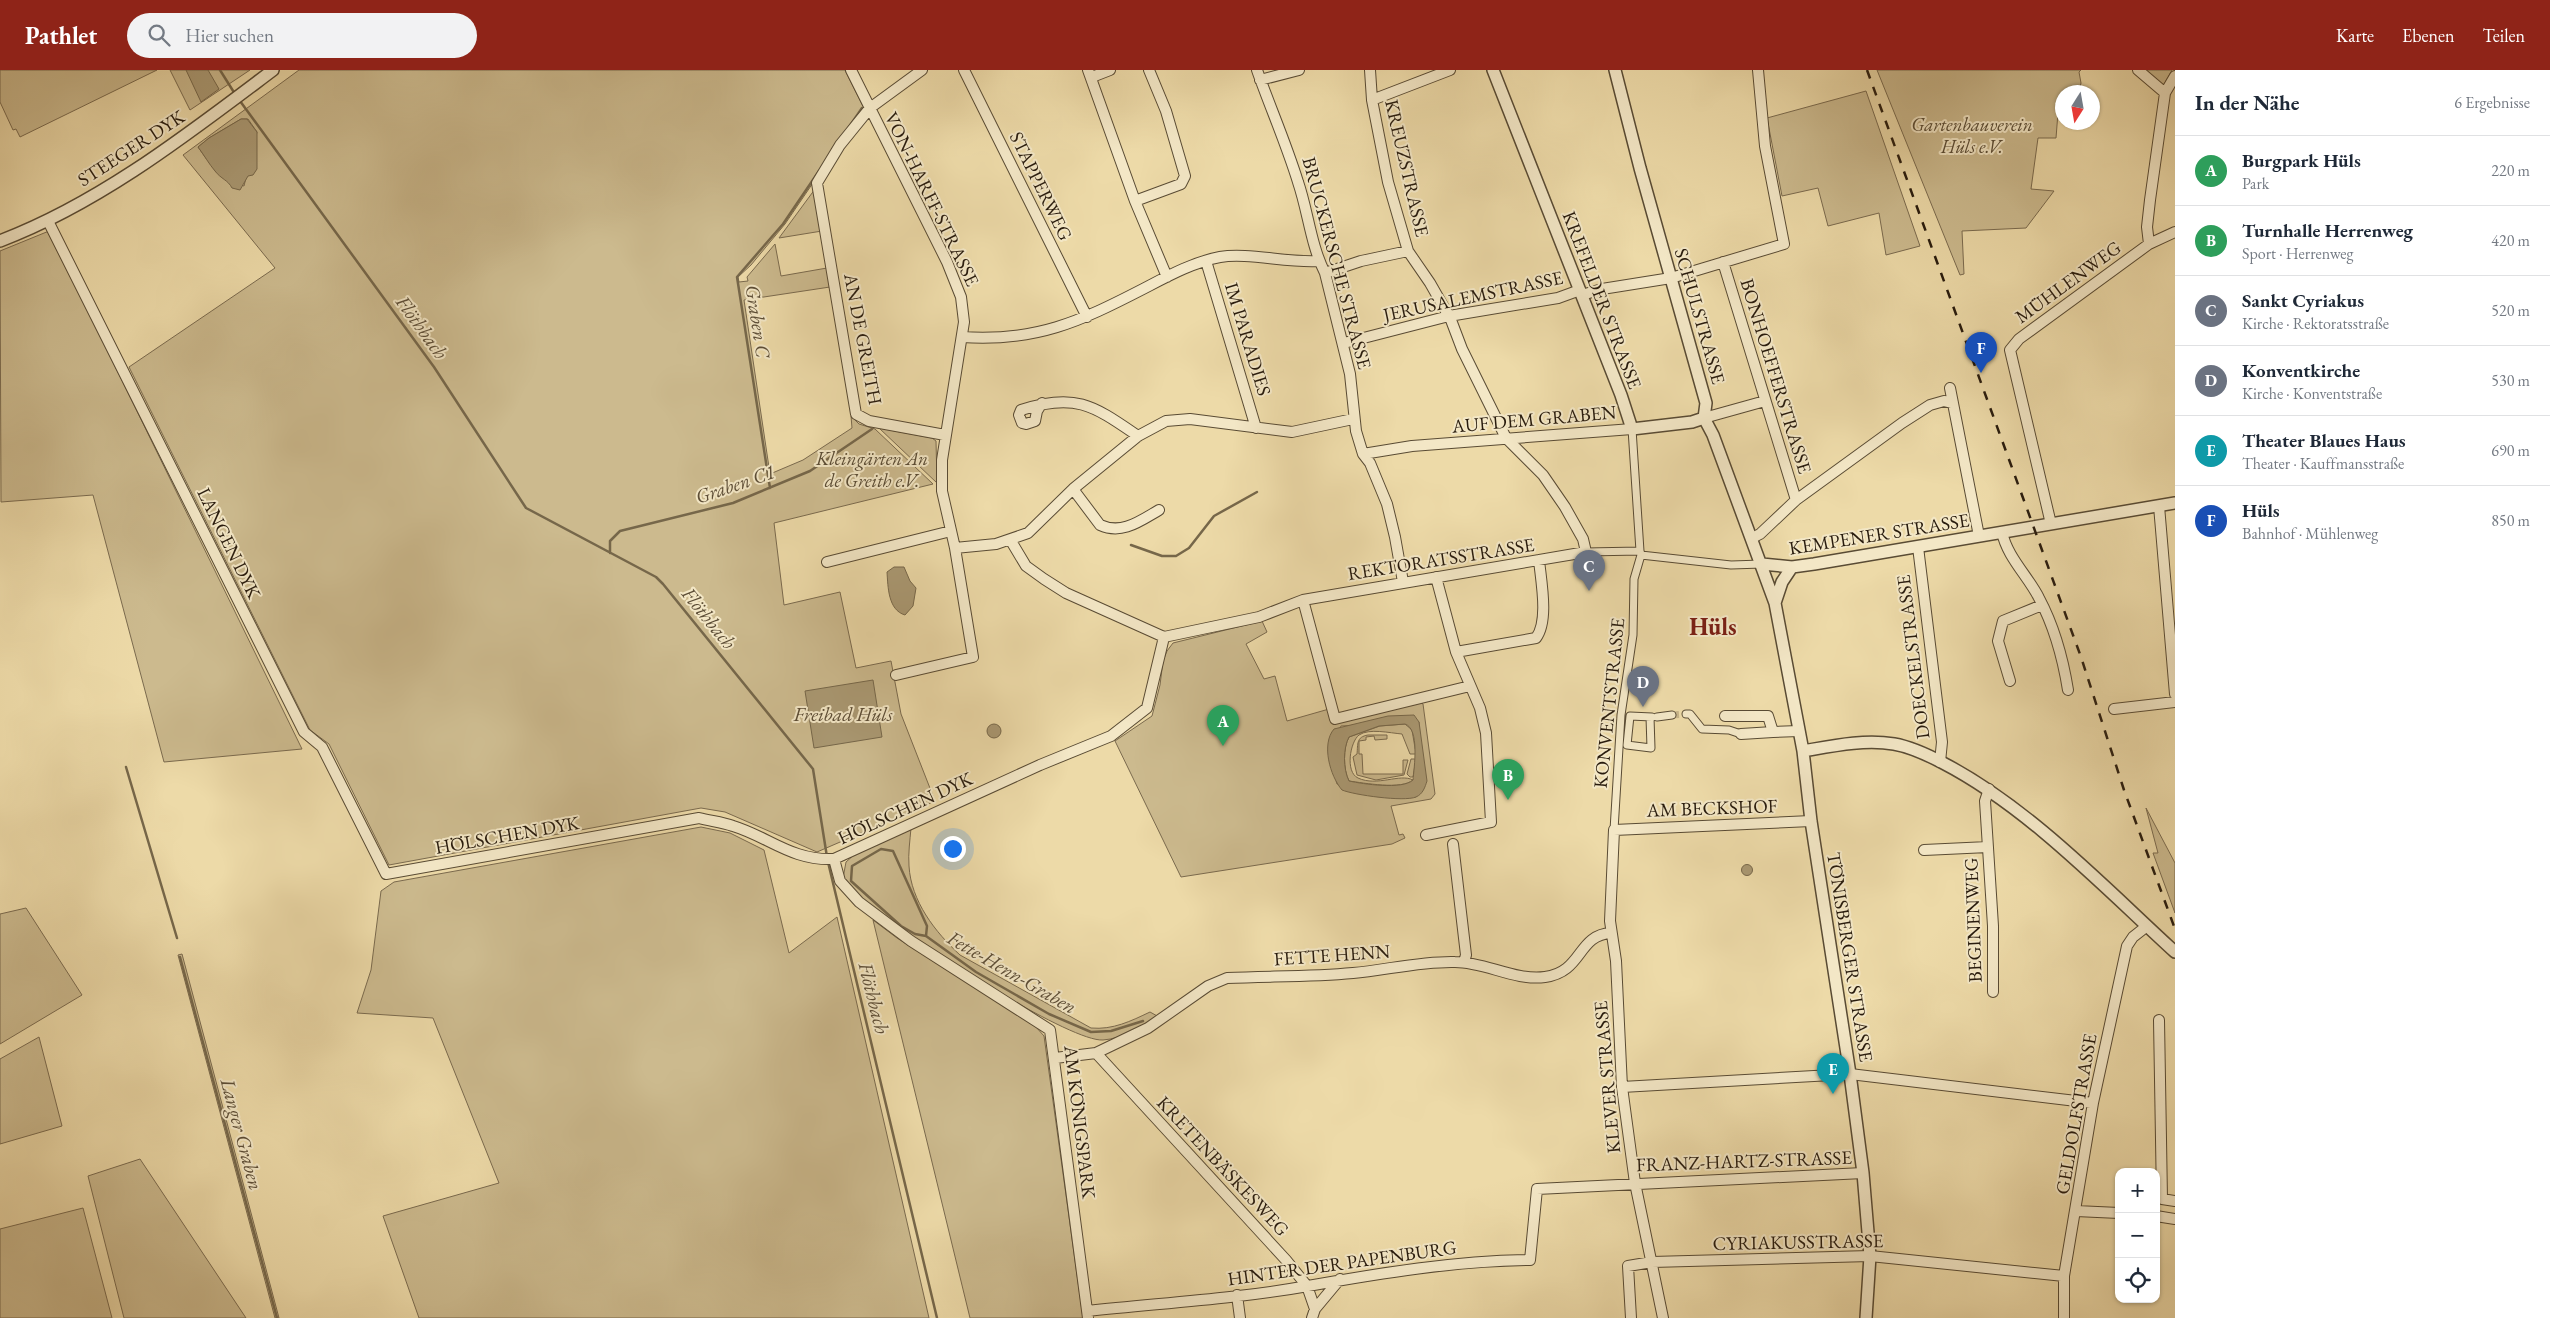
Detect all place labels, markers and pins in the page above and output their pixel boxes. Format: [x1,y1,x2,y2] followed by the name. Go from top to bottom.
[1965,332,1997,373] pin: F
[1573,550,1605,591] pin: C
[1627,666,1659,707] pin: D
[1207,705,1239,746] pin: A
[1492,759,1524,800] pin: B
[1817,1053,1849,1094] pin: E

